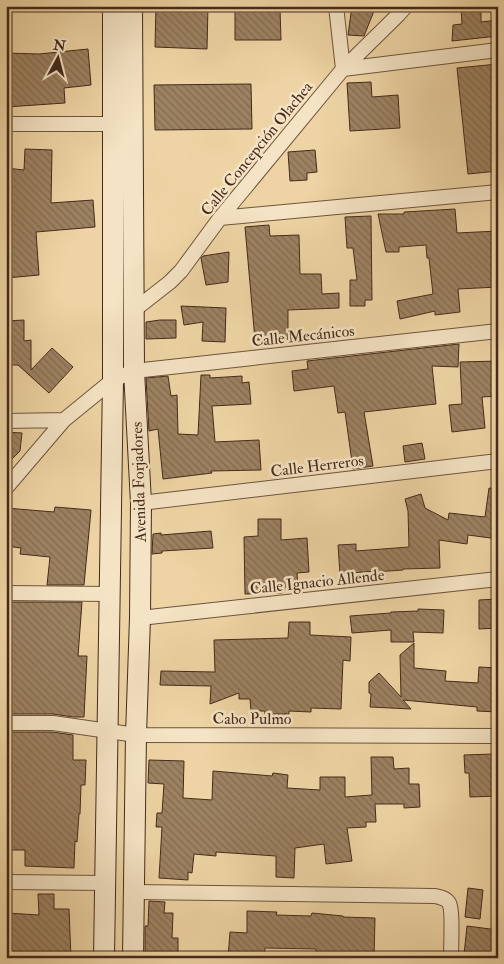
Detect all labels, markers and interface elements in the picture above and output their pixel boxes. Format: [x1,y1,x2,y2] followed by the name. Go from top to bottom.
[32,32,82,82] north arrow
[51,36,67,55] text: N
[196,77,318,220] street label: Calle Concepción Olachea
[251,321,356,351] street label: Calle Mecánicos
[127,421,151,544] street label: Avenida Forjadores
[269,450,365,482] street label: Calle Herreros
[249,565,386,599] street label: Calle Ignacio Allende
[213,709,292,729] street label: Cabo Pulmo

